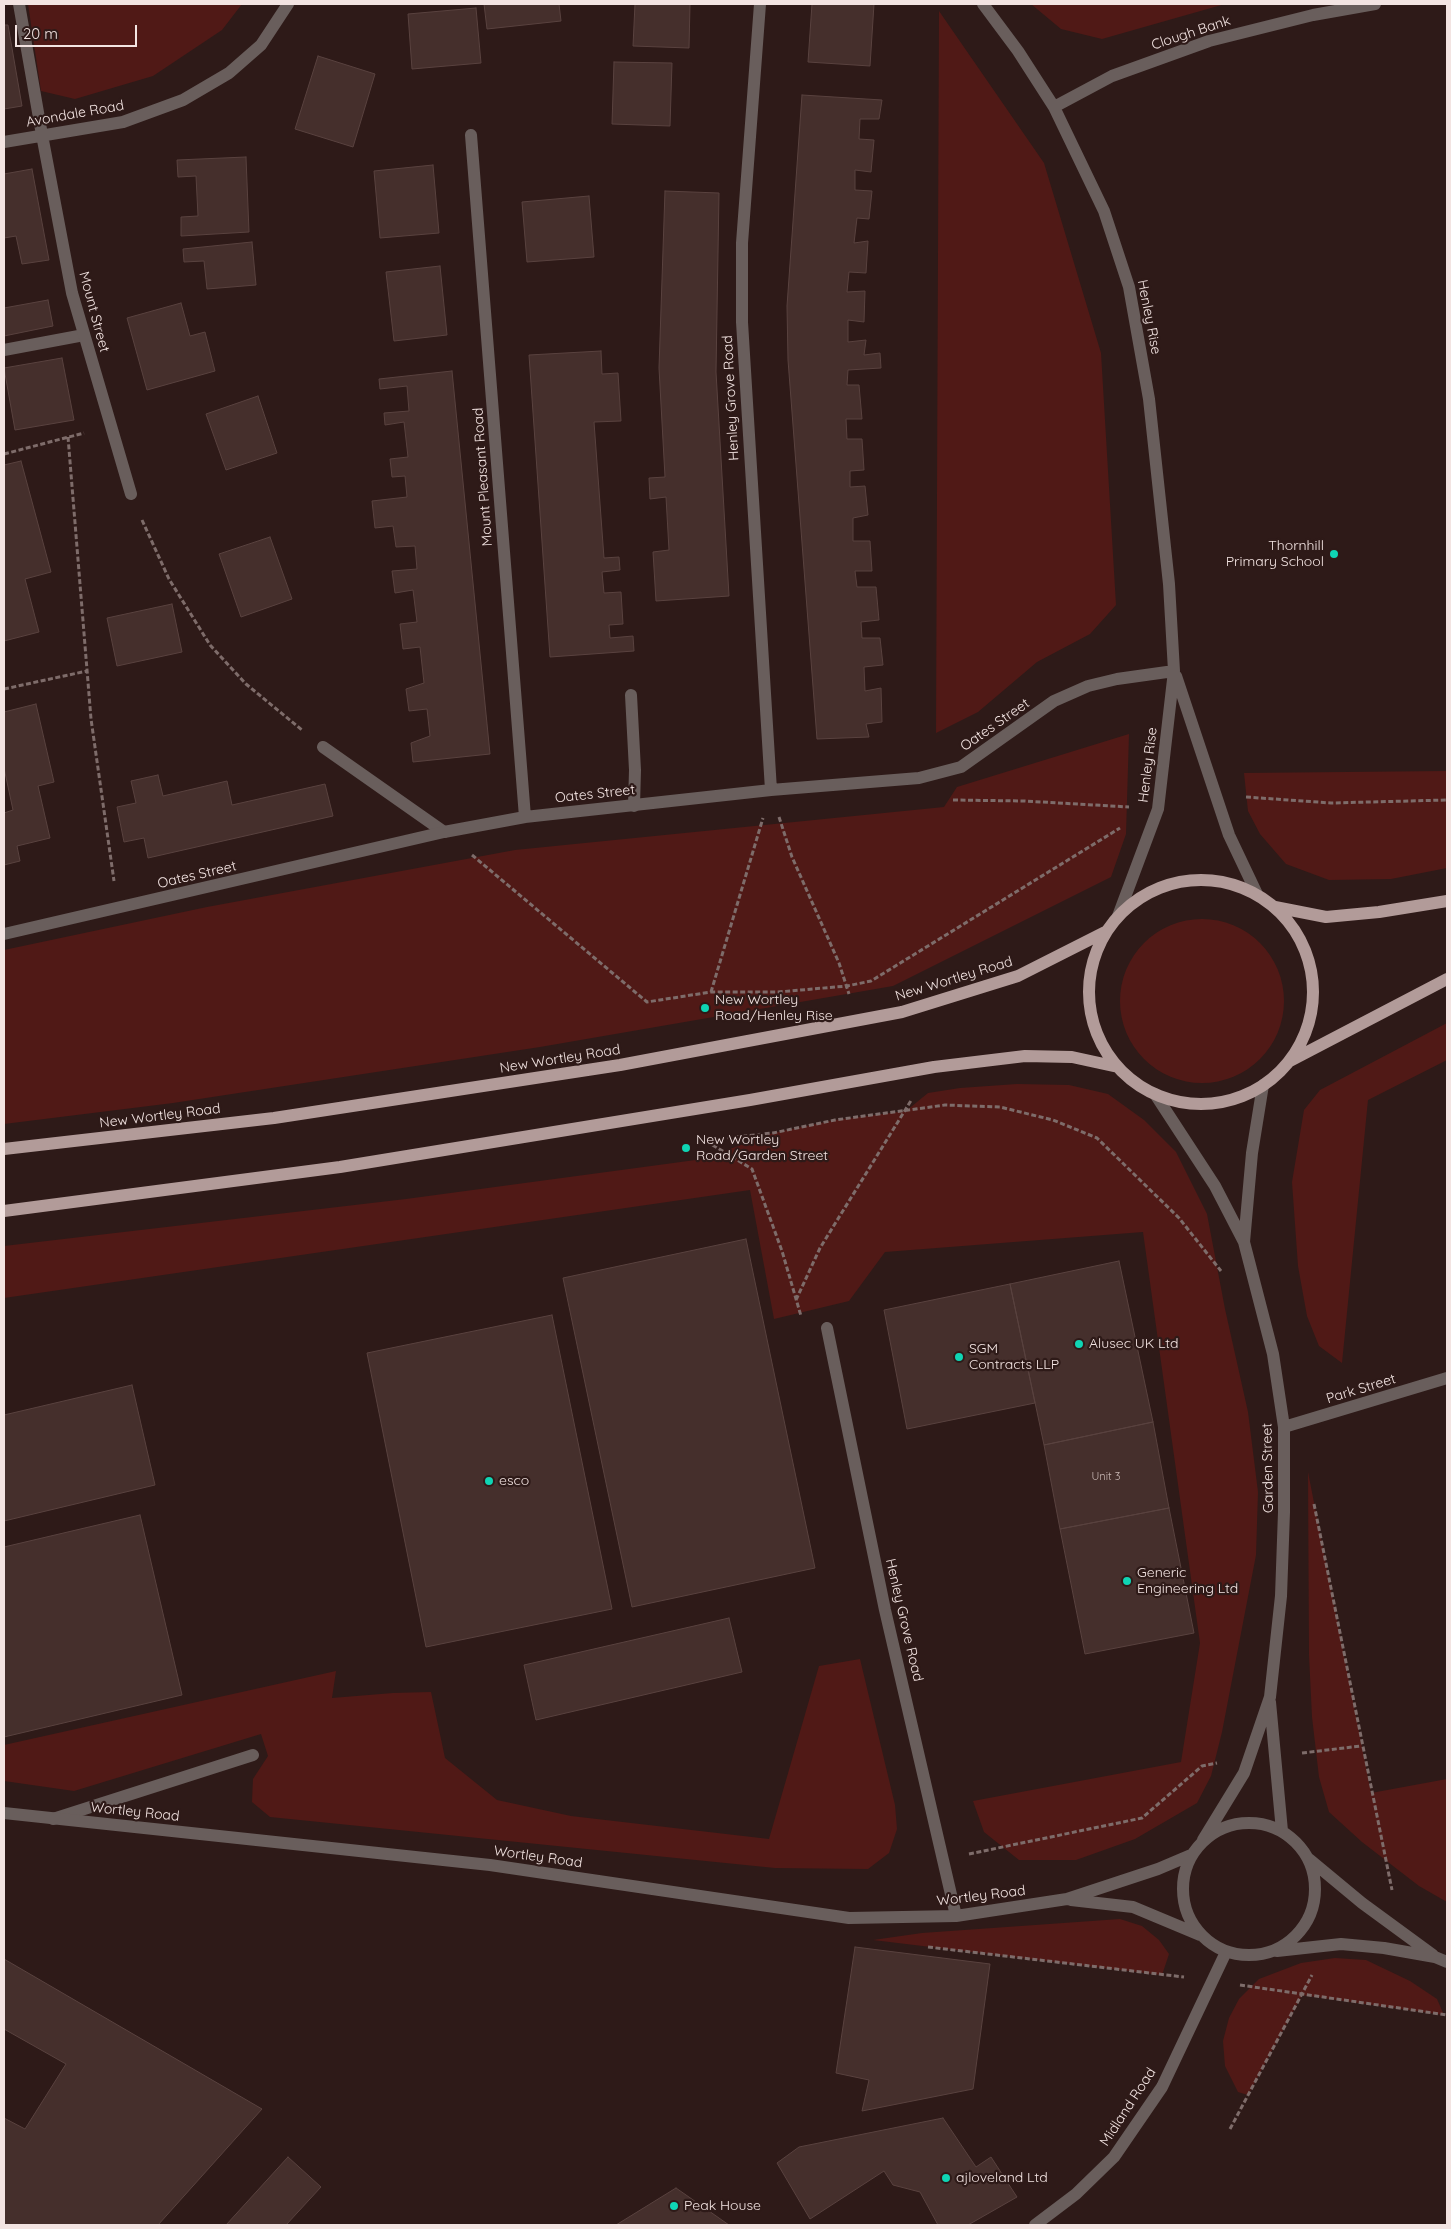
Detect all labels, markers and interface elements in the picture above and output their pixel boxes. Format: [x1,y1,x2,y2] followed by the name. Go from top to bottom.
[1149,12,1233,54] street label: Clough Bank
[18,15,140,47] scale bar
[23,24,58,43] text: 20 m
[25,97,125,131] street label: Avondale Road
[75,270,113,354] street label: Mount Street
[1134,278,1164,356] street label: Henley Rise
[719,335,743,461] street label: Henley Grove Road
[470,407,496,547] street label: Mount Pleasant Road
[1226,538,1324,570] place label: Thornhill Primary School
[1328,548,1340,560] marker: Thornhill Primary School
[957,695,1033,755] street label: Oates Street
[1135,726,1161,804] street label: Henley Rise
[554,781,636,807] street label: Oates Street
[156,858,238,892] street label: Oates Street
[893,953,1015,1005] street label: New Wortley Road
[715,992,833,1024] place label: New Wortley Road/Henley Rise
[699,1002,711,1014] marker: New Wortley Road/Henley Rise
[499,1041,621,1077] street label: New Wortley Road
[99,1100,221,1132] street label: New Wortley Road
[696,1132,828,1164] place label: New Wortley Road/Garden Street
[680,1142,692,1154] marker: New Wortley Road/Garden Street
[1089,1336,1179,1352] place label: Alusec UK Ltd
[1073,1338,1085,1350] marker: Alusec UK Ltd
[969,1341,1059,1374] place label: SGM Contracts LLP
[953,1351,965,1363] marker: SGM Contracts LLP
[1324,1370,1398,1408] street label: Park Street
[1259,1423,1277,1513] street label: Garden Street
[1091,1470,1121,1484] house number: Unit 3
[499,1473,529,1489] place label: esco
[483,1475,495,1487] marker: esco
[882,1557,926,1683] street label: Henley Grove Road
[1137,1565,1238,1598] place label: Generic Engineering Ltd
[1121,1575,1133,1587] marker: Generic Engineering Ltd
[90,1799,180,1825] street label: Wortley Road
[493,1842,583,1872] street label: Wortley Road
[936,1882,1026,1910] street label: Wortley Road
[1096,2065,1160,2149] street label: Midland Road
[956,2170,1048,2186] place label: ajloveland Ltd
[940,2172,952,2184] marker: ajloveland Ltd
[684,2198,761,2214] place label: Peak House
[668,2200,680,2212] marker: Peak House

